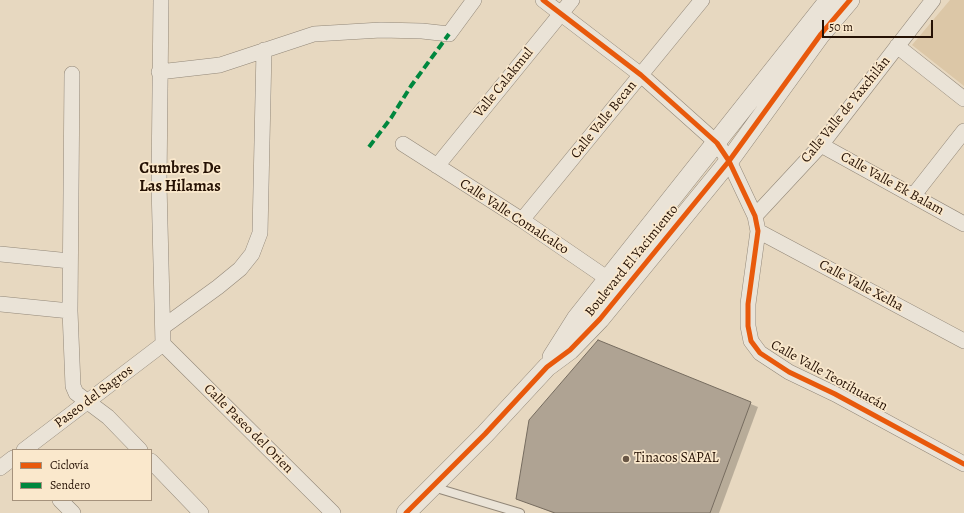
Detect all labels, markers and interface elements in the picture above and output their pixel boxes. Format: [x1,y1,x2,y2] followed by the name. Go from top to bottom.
[824,12,935,38] scale bar
[829,19,853,35] text: 50 m
[471,45,537,121] street label: Valle Calakmul
[798,53,894,167] street label: Calle Valle de Yaxchilán
[567,78,641,162] street label: Calle Valle Becan
[837,149,947,219] street label: Calle Valle Ek Balam
[139,159,221,197] district label: Cumbres De Las Hilamas
[456,176,572,258] street label: Calle Valle Comalcalco
[582,202,682,320] street label: Boulevard El Yacimiento
[816,257,906,315] street label: Calle Valle Xelha
[768,337,890,415] street label: Calle Valle Teotihuacán
[51,362,137,432] street label: Paseo del Sagros
[200,381,296,477] street label: Calle Paseo del Orien
[12,449,152,501] legend
[634,451,719,467] place label: Tinacos SAPAL
[621,454,631,464] marker: Tinacos SAPAL
[50,457,89,473] text: Ciclovía
[50,477,90,493] text: Sendero

